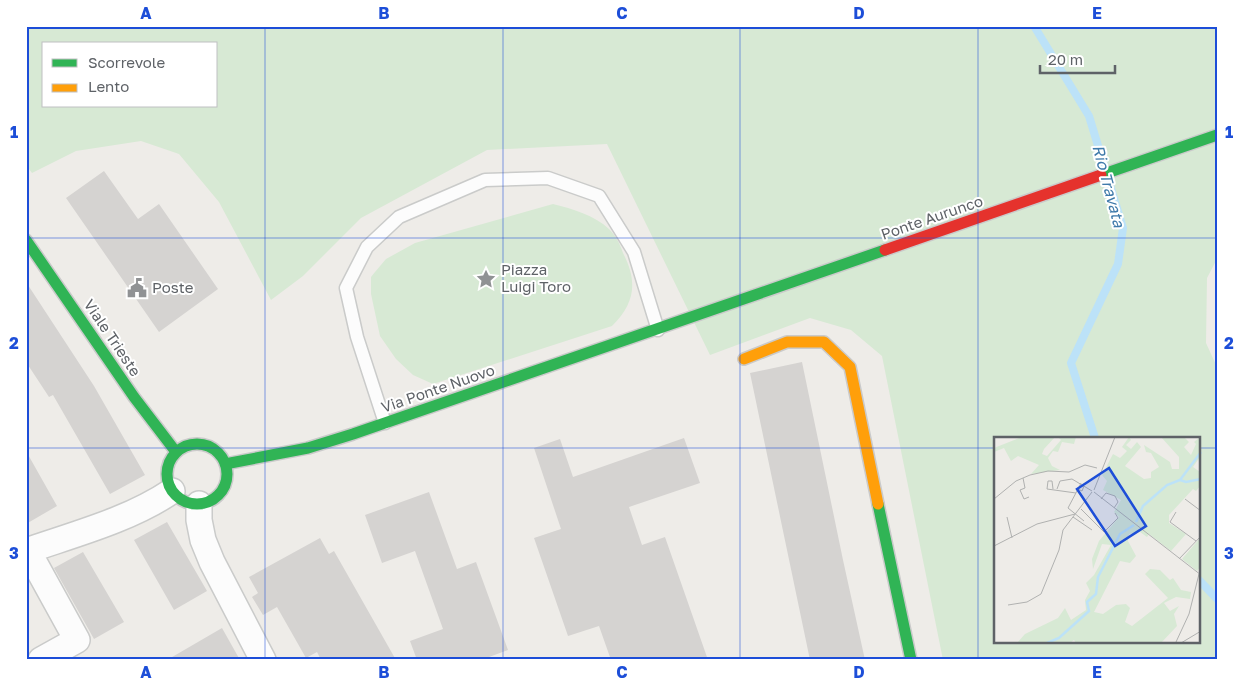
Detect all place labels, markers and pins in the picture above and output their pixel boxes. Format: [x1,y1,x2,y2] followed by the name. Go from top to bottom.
[501,260,571,295] place label: Piazza Luigi Toro
[475,268,497,290] place icon: Piazza Luigi Toro
[126,277,148,299] public building icon: Poste
[152,278,194,296] place label: Poste

